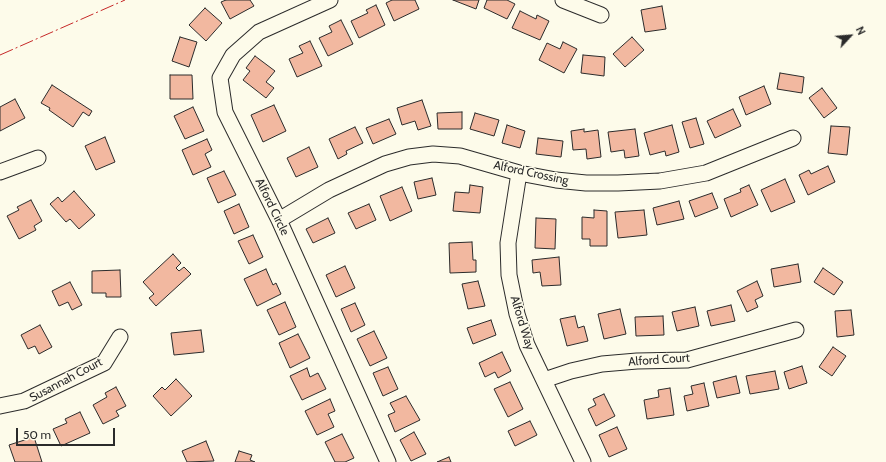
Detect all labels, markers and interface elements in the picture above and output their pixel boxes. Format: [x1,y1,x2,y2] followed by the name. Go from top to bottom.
[830,16,870,56] north arrow
[853,24,869,37] text: N
[492,158,570,188] street label: Alford Crossing
[252,176,292,238] street label: Alford Circle
[507,294,537,352] street label: Alford Way
[628,351,690,369] street label: Alford Court
[27,355,105,405] street label: Susannah Court
[18,420,117,446] scale bar
[23,427,51,442] text: 50 m

